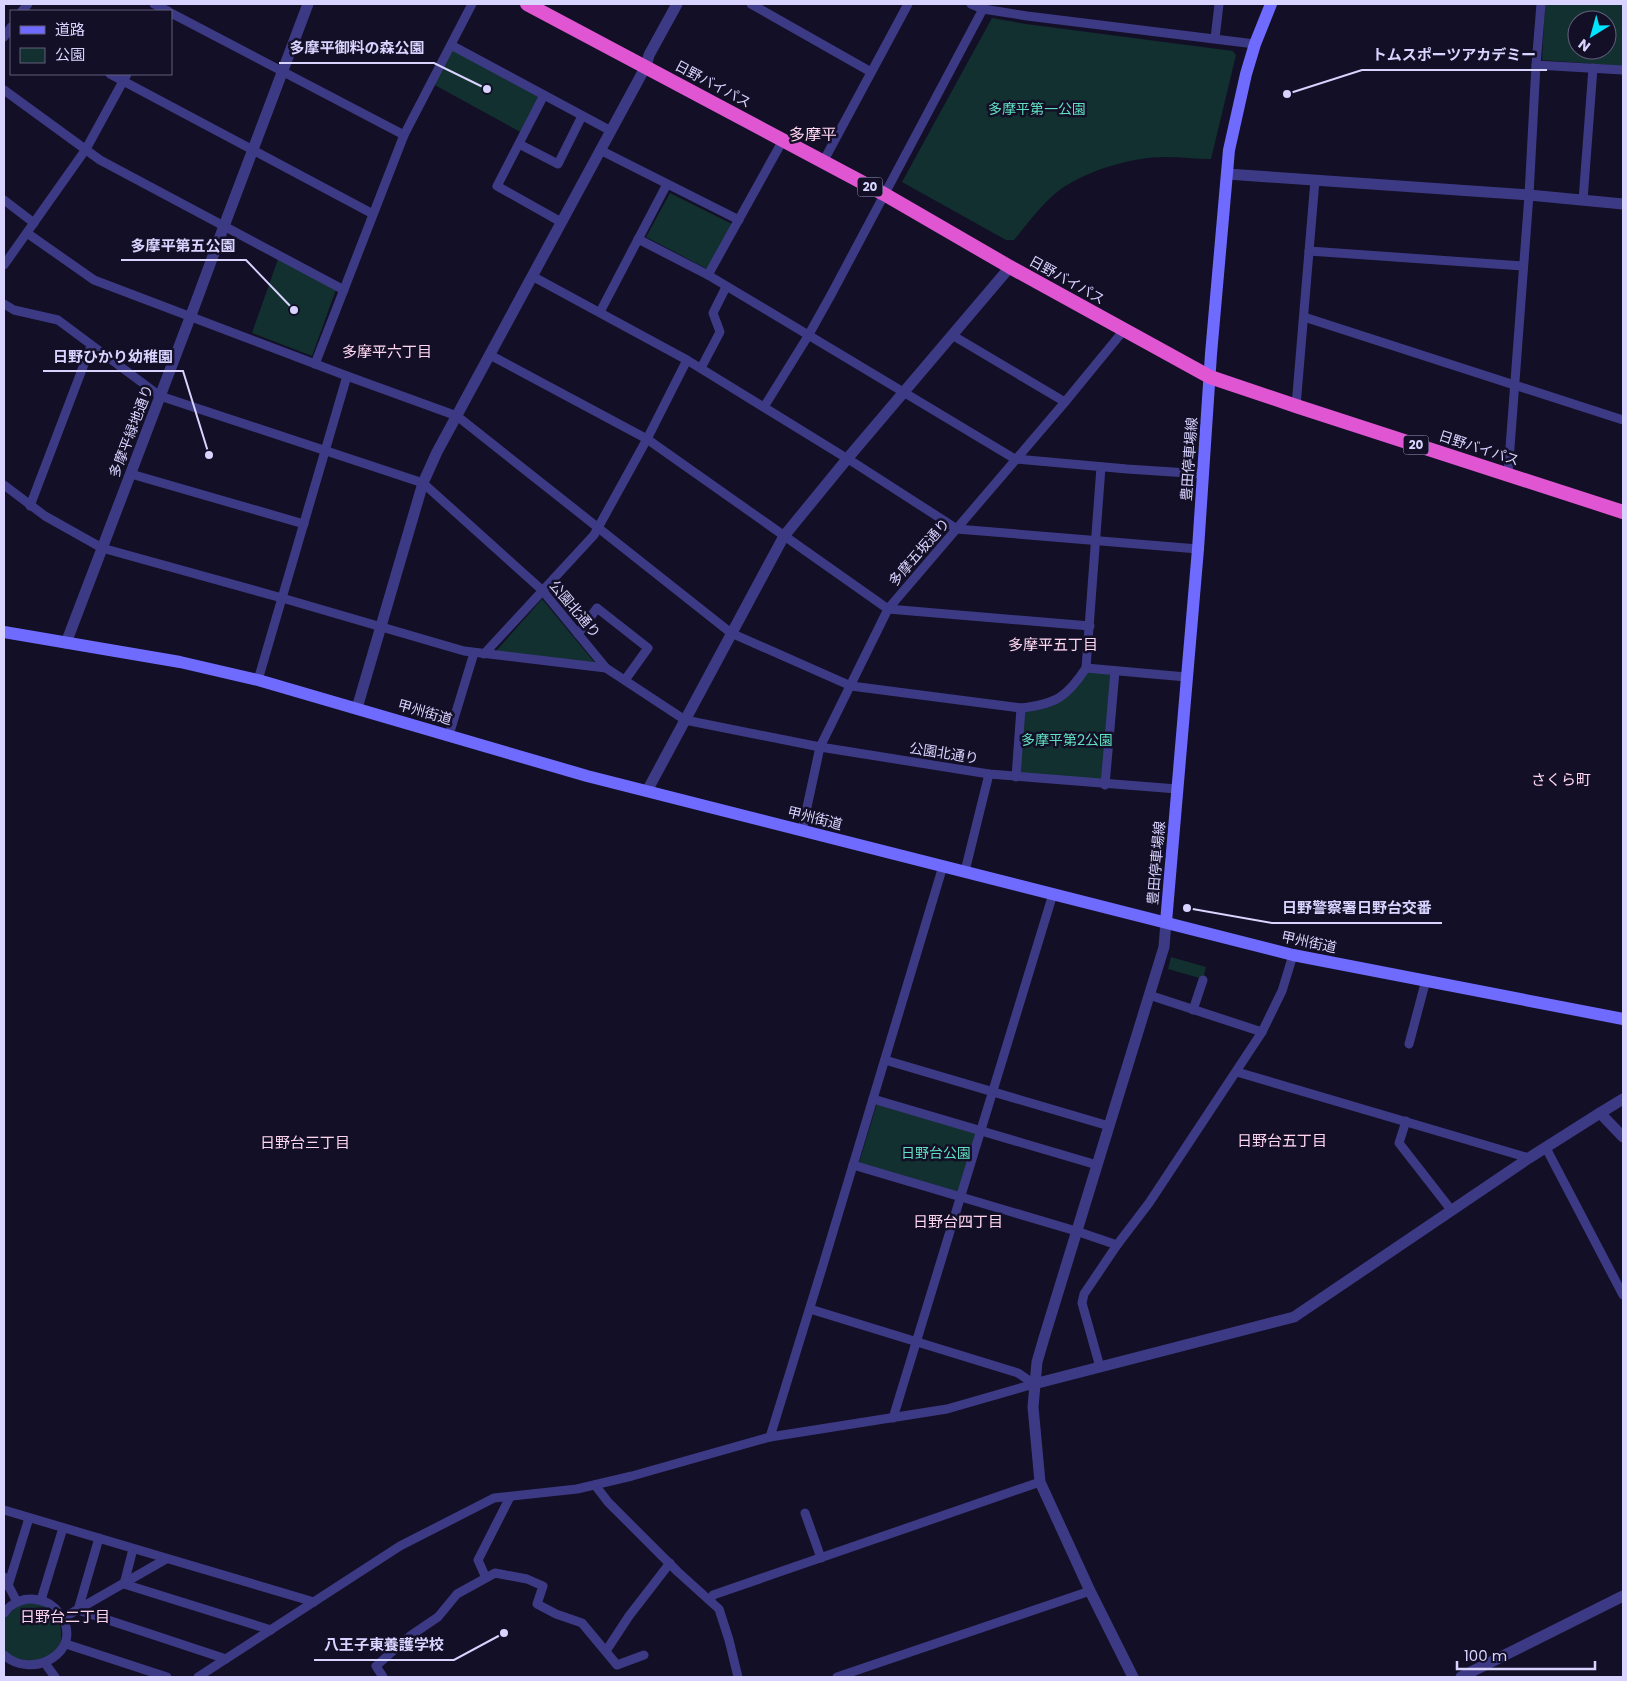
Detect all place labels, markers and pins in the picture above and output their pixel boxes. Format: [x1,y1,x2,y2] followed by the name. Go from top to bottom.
[279,33,434,63] callout: 多摩平御料の森公園
[1362,40,1547,70] callout: トムスポーツアカデミー
[121,230,246,260] callout: 多摩平第五公園
[43,341,183,371] callout: 日野ひかり幼稚園
[1272,893,1442,923] callout: 日野警察署日野台交番
[314,1630,454,1660] callout: 八王子東養護学校

